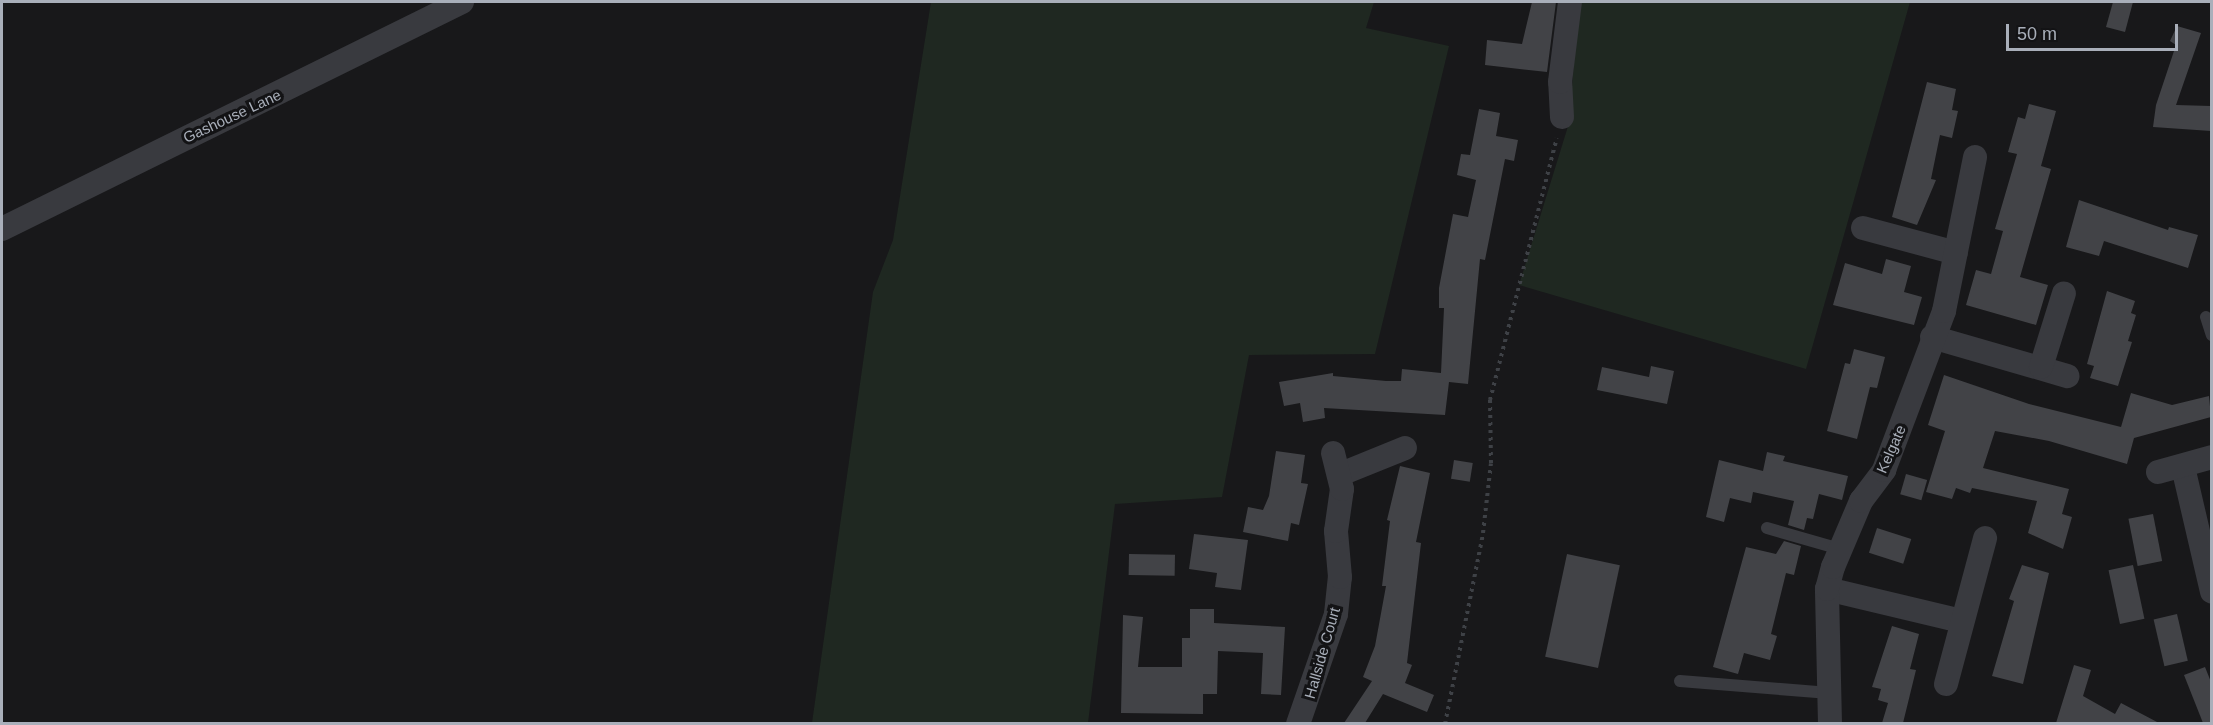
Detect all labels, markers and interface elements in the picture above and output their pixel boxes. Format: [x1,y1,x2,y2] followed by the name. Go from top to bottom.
[2009,12,2182,50] scale bar
[2017,24,2057,44] text: 50 m
[180,85,284,147] street label: Gashouse Lane
[1872,422,1910,476] street label: Kelgate
[1300,605,1344,701] street label: Hallside Court

